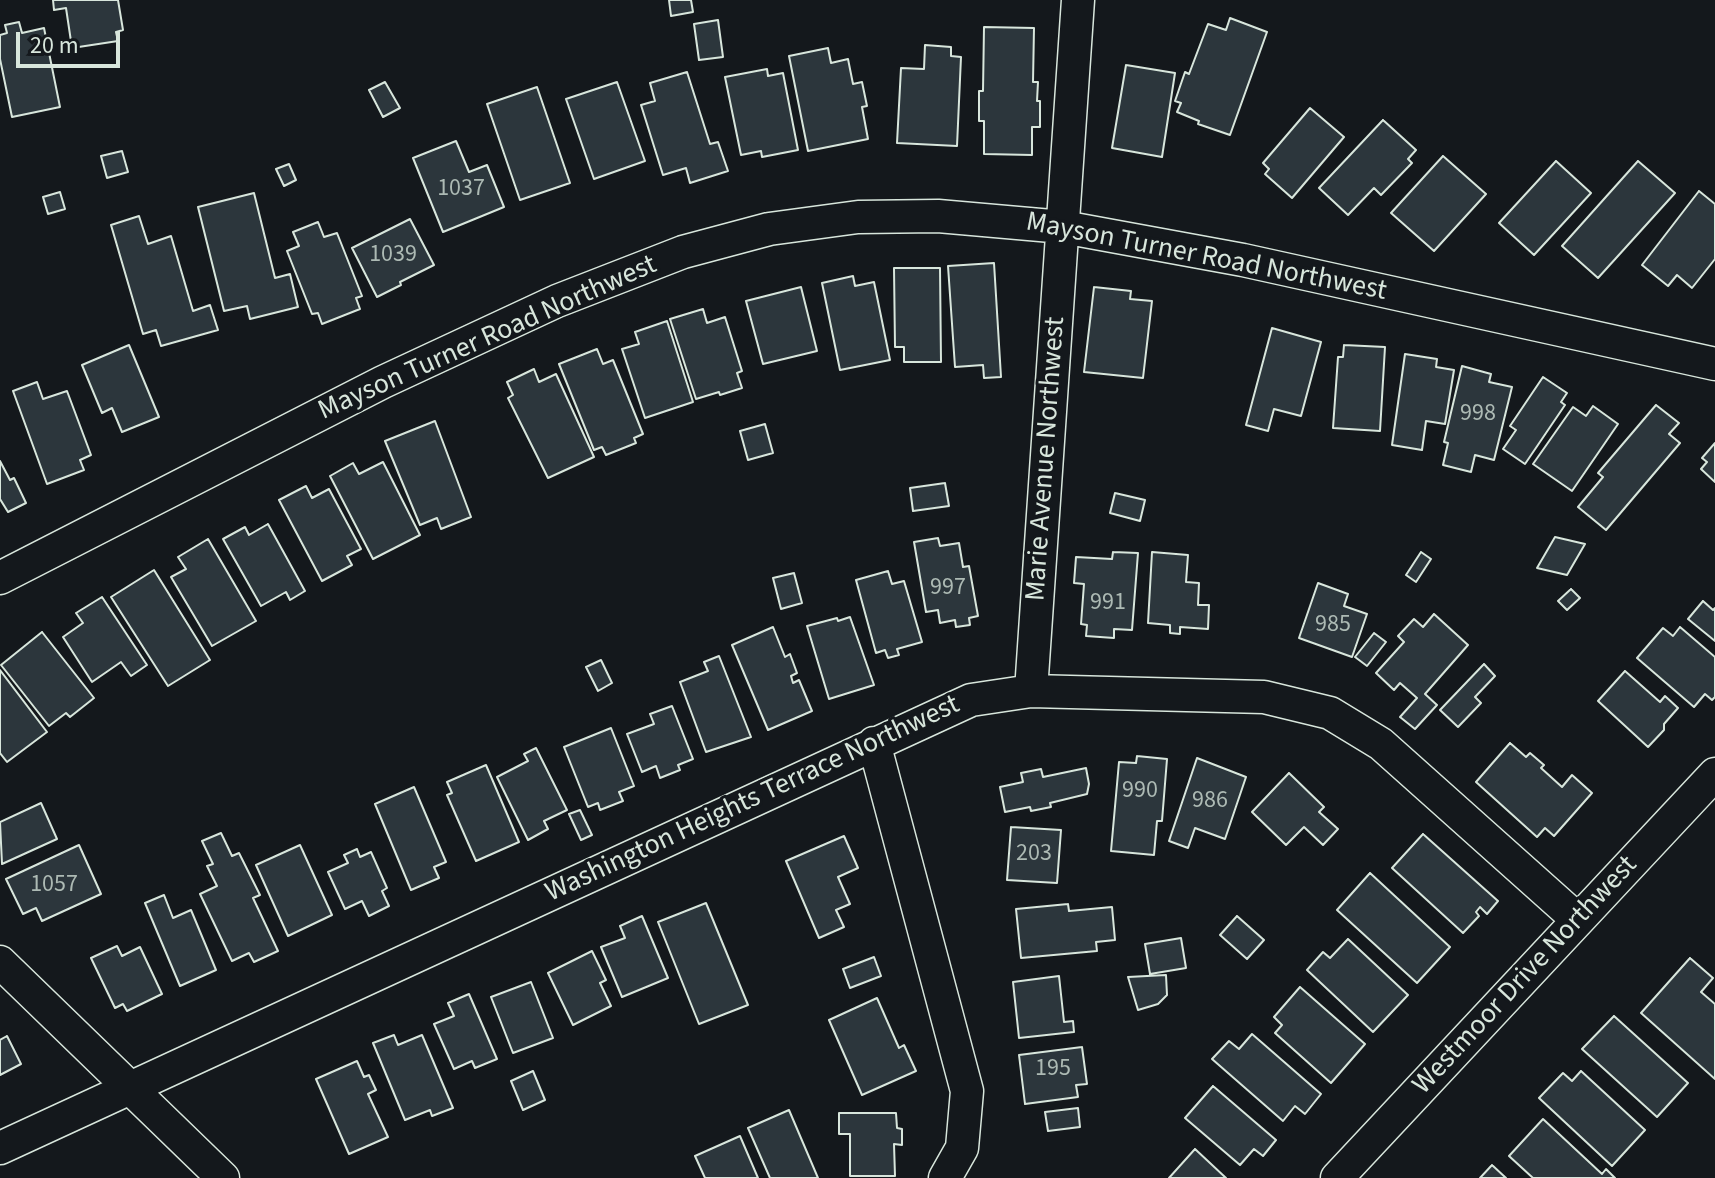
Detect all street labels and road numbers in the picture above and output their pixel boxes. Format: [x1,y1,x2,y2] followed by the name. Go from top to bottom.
[1023,207,1389,309] street label: Mayson Turner Road Northwest
[314,249,662,429] street label: Mayson Turner Road Northwest
[1020,316,1074,602] street label: Marie Avenue Northwest
[541,689,965,911] street label: Washington Heights Terrace Northwest
[1407,850,1645,1102] street label: Westmoor Drive Northwest

